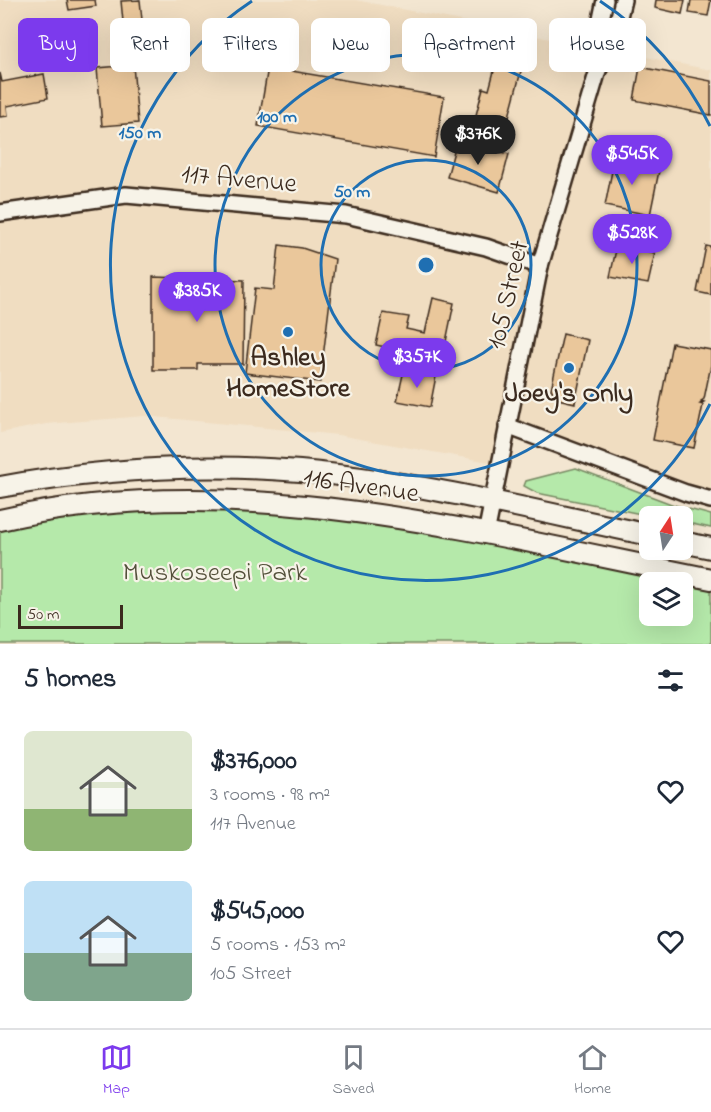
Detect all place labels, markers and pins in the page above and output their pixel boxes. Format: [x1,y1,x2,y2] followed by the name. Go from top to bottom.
[436,115,520,166] pin: $376K
[590,135,674,186] pin: $545K
[590,214,674,265] pin: $528K
[416,255,436,275] centre of rings
[155,272,239,323] pin: $385K
[281,325,295,339] marker: Ashley HomeStore
[375,338,459,389] pin: $357K
[226,339,351,409] place label: Ashley HomeStore
[562,361,576,375] marker: Joey's Only
[505,375,633,414] place label: Joey's Only

